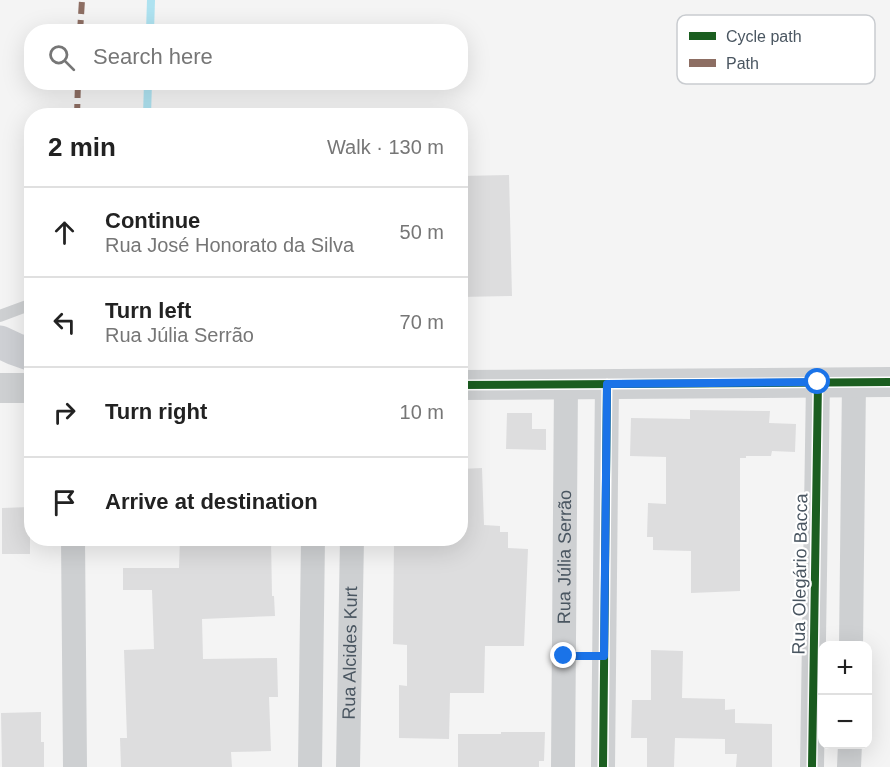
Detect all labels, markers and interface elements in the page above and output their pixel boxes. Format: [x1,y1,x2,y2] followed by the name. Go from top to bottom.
[677,15,875,84] legend
[24,24,468,90] search box
[726,28,802,45] text: Cycle path
[45,41,78,74] icon: search
[93,44,213,69] text: Search here
[726,55,759,72] text: Path
[48,132,116,162] text: 2 min
[327,136,444,158] text: Walk · 130 m
[105,208,200,233] text: Continue
[48,216,81,249] icon: ahead
[400,221,444,243] text: 50 m
[105,234,354,256] text: Rua José Honorato da Silva
[105,298,191,323] text: Turn left
[48,306,81,339] icon: left
[400,311,444,333] text: 70 m
[105,324,254,346] text: Rua Júlia Serrão
[804,368,830,394] route start
[48,396,81,429] icon: right
[105,399,207,424] text: Turn right
[400,401,444,423] text: 10 m
[48,486,81,519] icon: arrive
[105,489,318,514] text: Arrive at destination
[554,490,575,624] street label: Rua Júlia Serrão
[789,492,811,655] street label: Rua Olegário Bacca
[339,586,361,720] street label: Rua Alcides Kurt
[818,641,872,749] map controls
[818,641,872,695] button: +
[550,642,576,668] route end
[818,695,872,749] button: −

